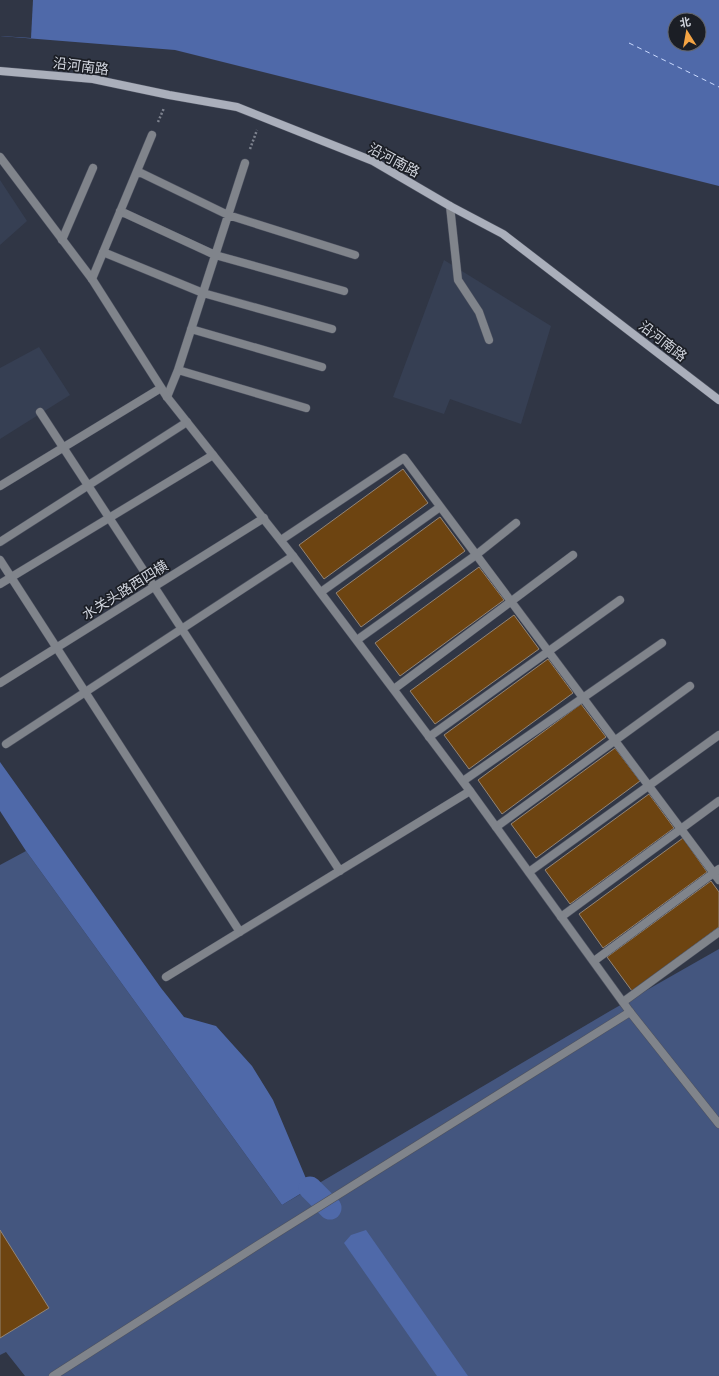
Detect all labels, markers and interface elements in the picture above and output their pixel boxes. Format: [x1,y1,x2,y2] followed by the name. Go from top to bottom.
[667,12,707,52] north arrow
[678,14,692,30] text: 北
[52,54,110,78] street label: 沿河南路
[365,139,423,181] street label: 沿河南路
[635,317,691,365] street label: 沿河南路
[79,556,172,624] street label: 水关头路西四横

